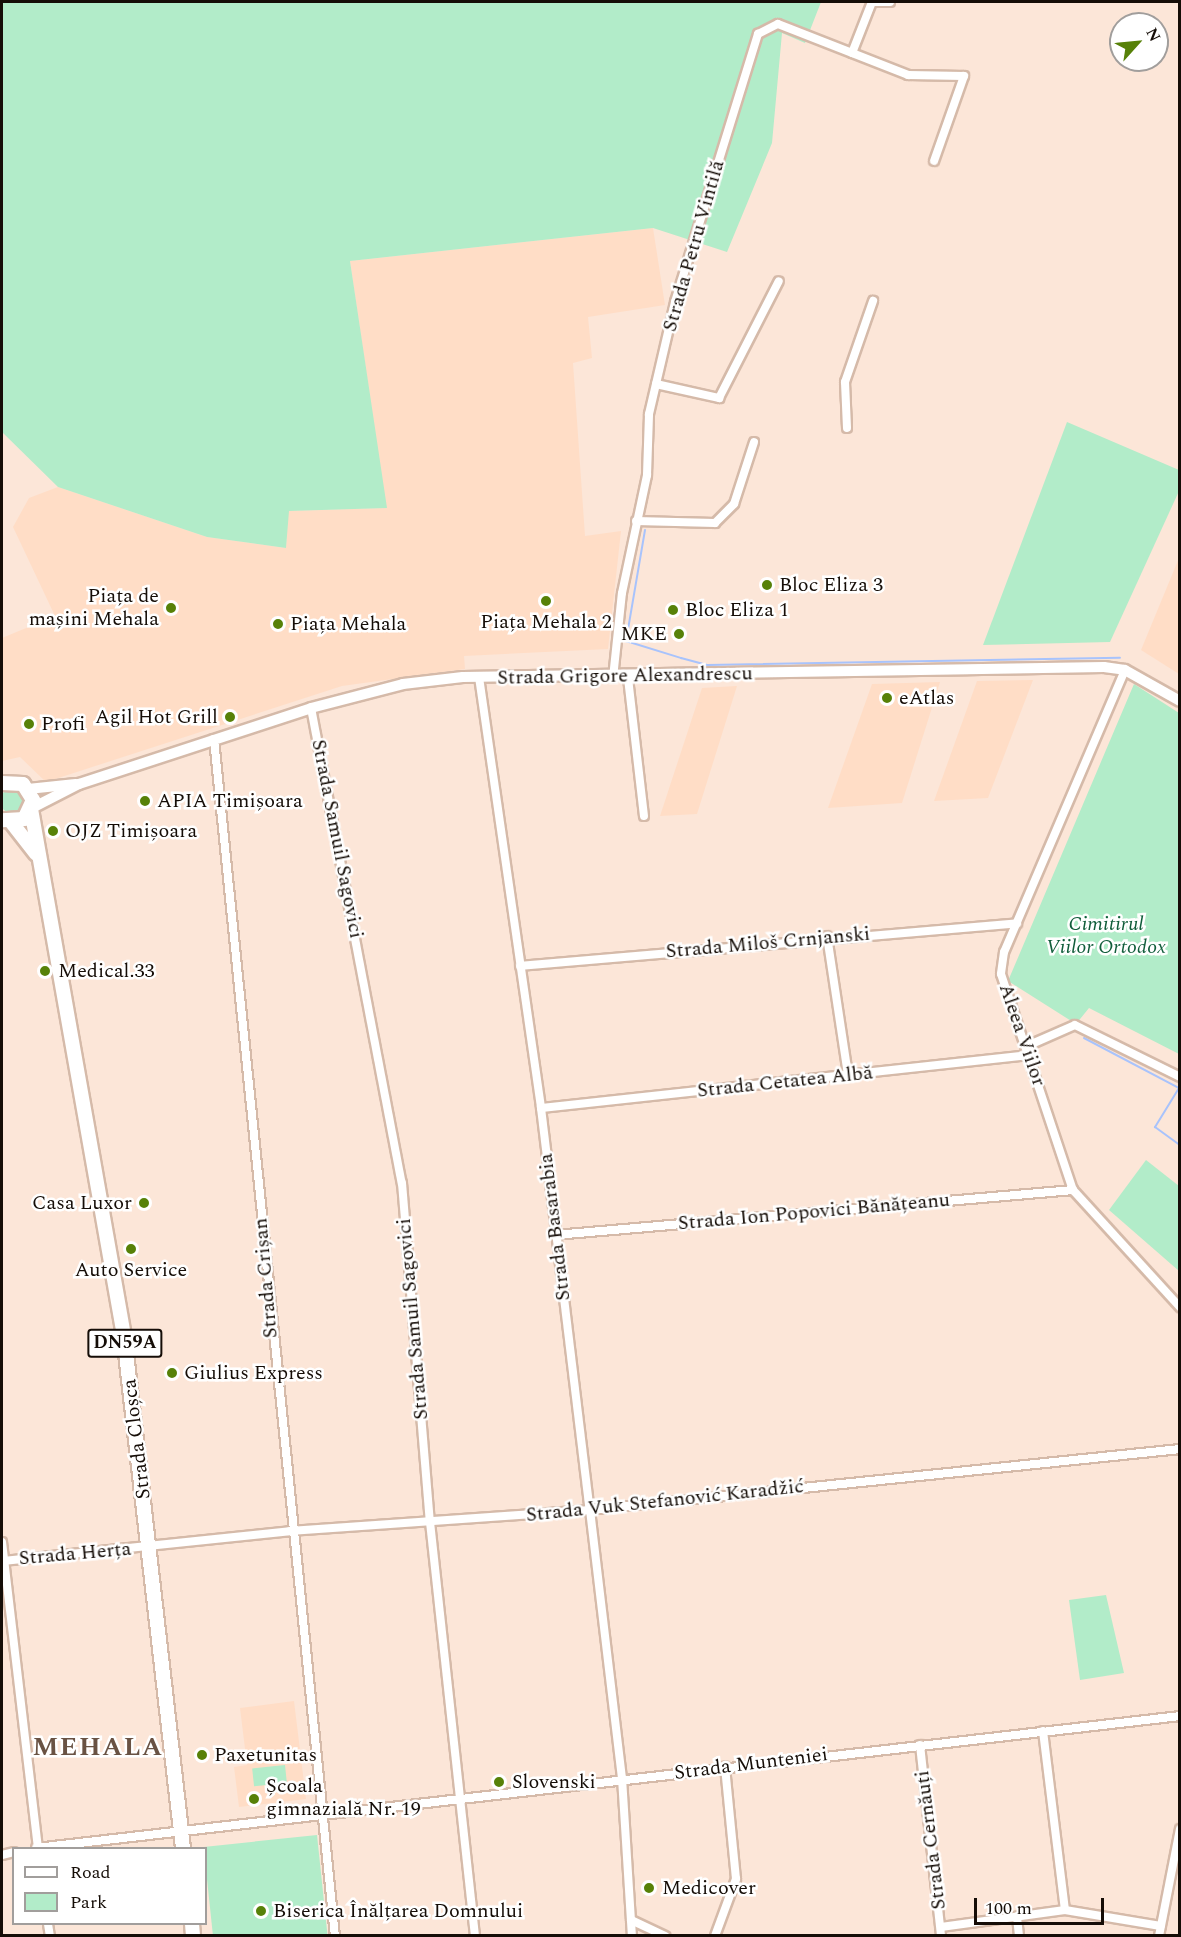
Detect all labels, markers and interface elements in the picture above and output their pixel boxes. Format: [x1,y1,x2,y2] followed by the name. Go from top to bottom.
[1109,12,1169,72] north arrow
[1140,23,1167,46] text: N
[658,158,730,334] street label: Strada Petru Vintilă
[779,573,883,597] place label: Bloc Eliza 3
[760,578,774,592] marker: Bloc Eliza 3
[29,584,159,631] place label: Piața de mașini Mehala
[539,594,553,608] marker: Piața Mehala 2
[685,598,789,622] place label: Bloc Eliza 1
[164,601,178,615] marker: Piața de mașini Mehala
[666,603,680,617] marker: Bloc Eliza 1
[480,610,612,634] place label: Piața Mehala 2
[290,612,406,636] place label: Piața Mehala
[271,617,285,631] marker: Piața Mehala
[620,622,667,646] place label: MKE
[672,627,686,641] marker: MKE
[497,662,753,690] street label: Strada Grigore Alexandrescu
[899,686,954,710] place label: eAtlas
[880,691,894,705] marker: eAtlas
[95,705,218,729] place label: Agil Hot Grill
[223,710,237,724] marker: Agil Hot Grill
[41,712,85,736] place label: Profi
[22,717,36,731] marker: Profi
[306,737,368,941] street label: Strada Samuil Sagovici
[157,789,303,813] place label: APIA Timișoara
[138,794,152,808] marker: APIA Timișoara
[65,819,197,843] place label: OJZ Timișoara
[46,824,60,838] marker: OJZ Timișoara
[1046,913,1166,960] park label: Cimitirul Viilor Ortodox
[665,922,871,964] street label: Strada Miloš Crnjanski
[58,959,154,983] place label: Medical.33
[36,962,54,980] marker: Medical.33
[993,981,1051,1089] street label: Aleea Viilor
[696,1061,874,1103] street label: Strada Cetatea Albă
[534,1152,576,1302] street label: Strada Basarabia
[677,1188,951,1236] street label: Strada Ion Popovici Bănățeanu
[32,1191,132,1215] place label: Casa Luxor
[137,1196,151,1210] marker: Casa Luxor
[249,1217,283,1339] street label: Strada Crișan
[392,1217,434,1421] street label: Strada Samuil Sagovici
[124,1242,138,1256] marker: Auto Service
[75,1258,187,1282] place label: Auto Service
[86,1328,164,1358] road number: DN59A
[184,1361,323,1385] place label: Giulius Express
[165,1366,179,1380] marker: Giulius Express
[118,1377,156,1501] street label: Strada Cloșca
[525,1474,805,1528] street label: Strada Vuk Stefanović Karadžić
[18,1537,132,1571] street label: Strada Herța
[32,1732,164,1764] district label: MEHALA
[214,1743,317,1767] place label: Paxetunitas
[673,1743,829,1785] street label: Strada Munteniei
[195,1748,209,1762] marker: Paxetunitas
[911,1769,951,1911] street label: Strada Cernăuți
[512,1770,596,1794] place label: Slovenski
[490,1773,508,1791] marker: Slovenski
[266,1775,421,1822] place label: Școala gimnazială Nr. 19
[247,1792,261,1806] marker: Școala gimnazială Nr. 19
[12,1847,207,1925] legend
[70,1859,111,1886] text: Road
[662,1876,756,1900] place label: Medicover
[640,1879,658,1897] marker: Medicover
[977,1886,1108,1924] scale bar
[70,1889,107,1916] text: Park
[985,1895,1032,1922] text: 100 m
[273,1899,523,1923] place label: Biserica Înălțarea Domnului
[254,1904,268,1918] marker: Biserica Înălțarea Domnului

